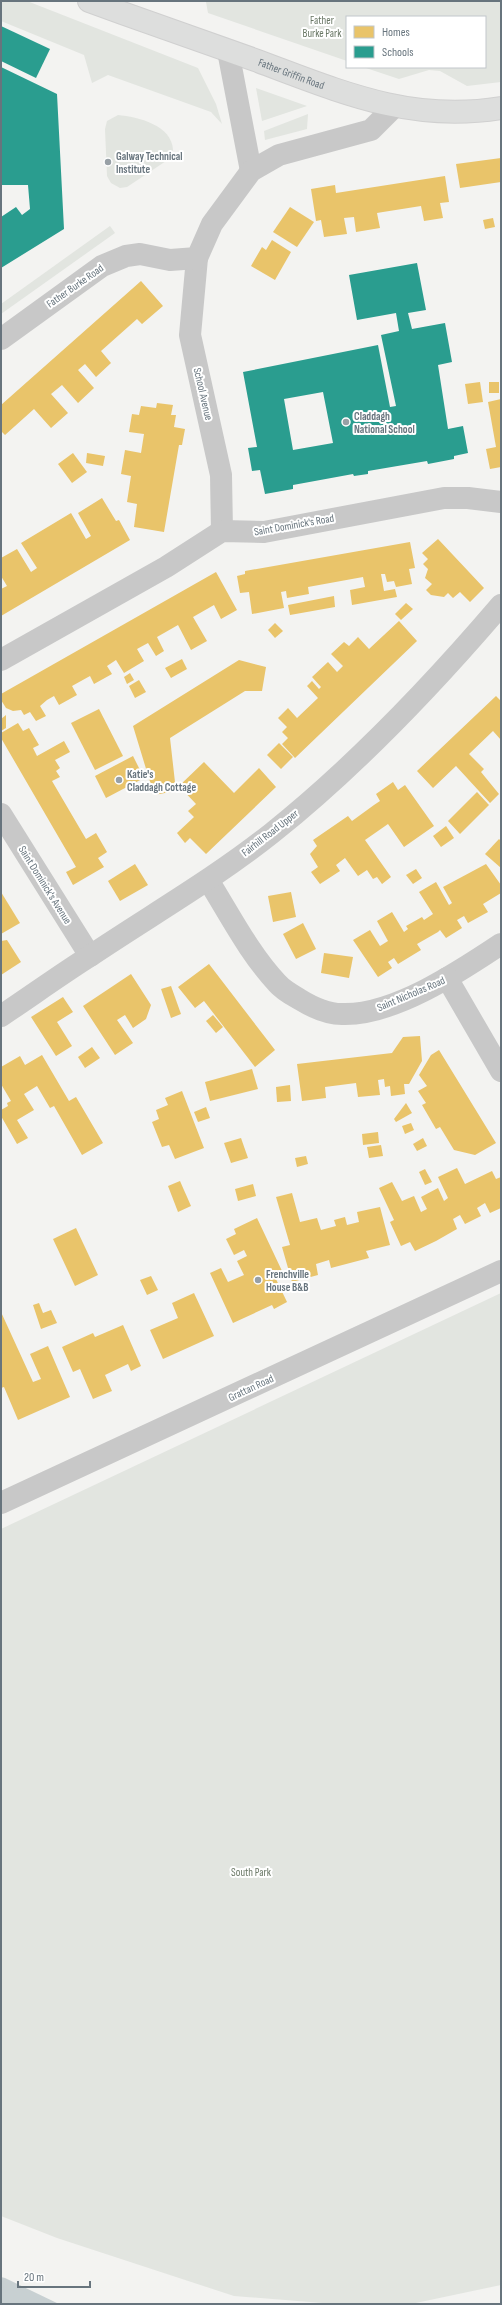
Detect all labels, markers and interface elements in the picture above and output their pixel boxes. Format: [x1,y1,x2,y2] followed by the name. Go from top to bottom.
[303,14,342,40] park label: Father Burke Park
[346,16,486,68] legend
[382,25,410,40] text: Homes
[382,45,414,60] text: Schools
[257,55,327,92] street label: Father Griffin Road
[116,150,182,176] place label: Galway Technical Institute
[103,157,113,167] marker: Galway Technical Institute
[44,261,106,310] street label: Father Burke Road
[191,366,215,422] street label: School Avenue
[354,410,415,436] place label: Claddagh National School
[341,417,351,427] marker: Claddagh National School
[253,511,335,538] street label: Saint Dominick's Road
[127,768,196,794] place label: Katie's Claddagh Cottage
[114,775,124,785] marker: Katie's Claddagh Cottage
[239,807,301,859] street label: Fairhill Road Upper
[16,844,74,926] street label: Saint Dominick's Avenue
[375,974,447,1014] street label: Saint Nicholas Road
[266,1268,309,1294] place label: Frenchville House B&B
[253,1275,263,1285] marker: Frenchville House B&B
[226,1372,276,1404] street label: Grattan Road
[231,1866,272,1879] park label: South Park
[18,2263,90,2289] scale bar
[24,2270,44,2285] text: 20 m

